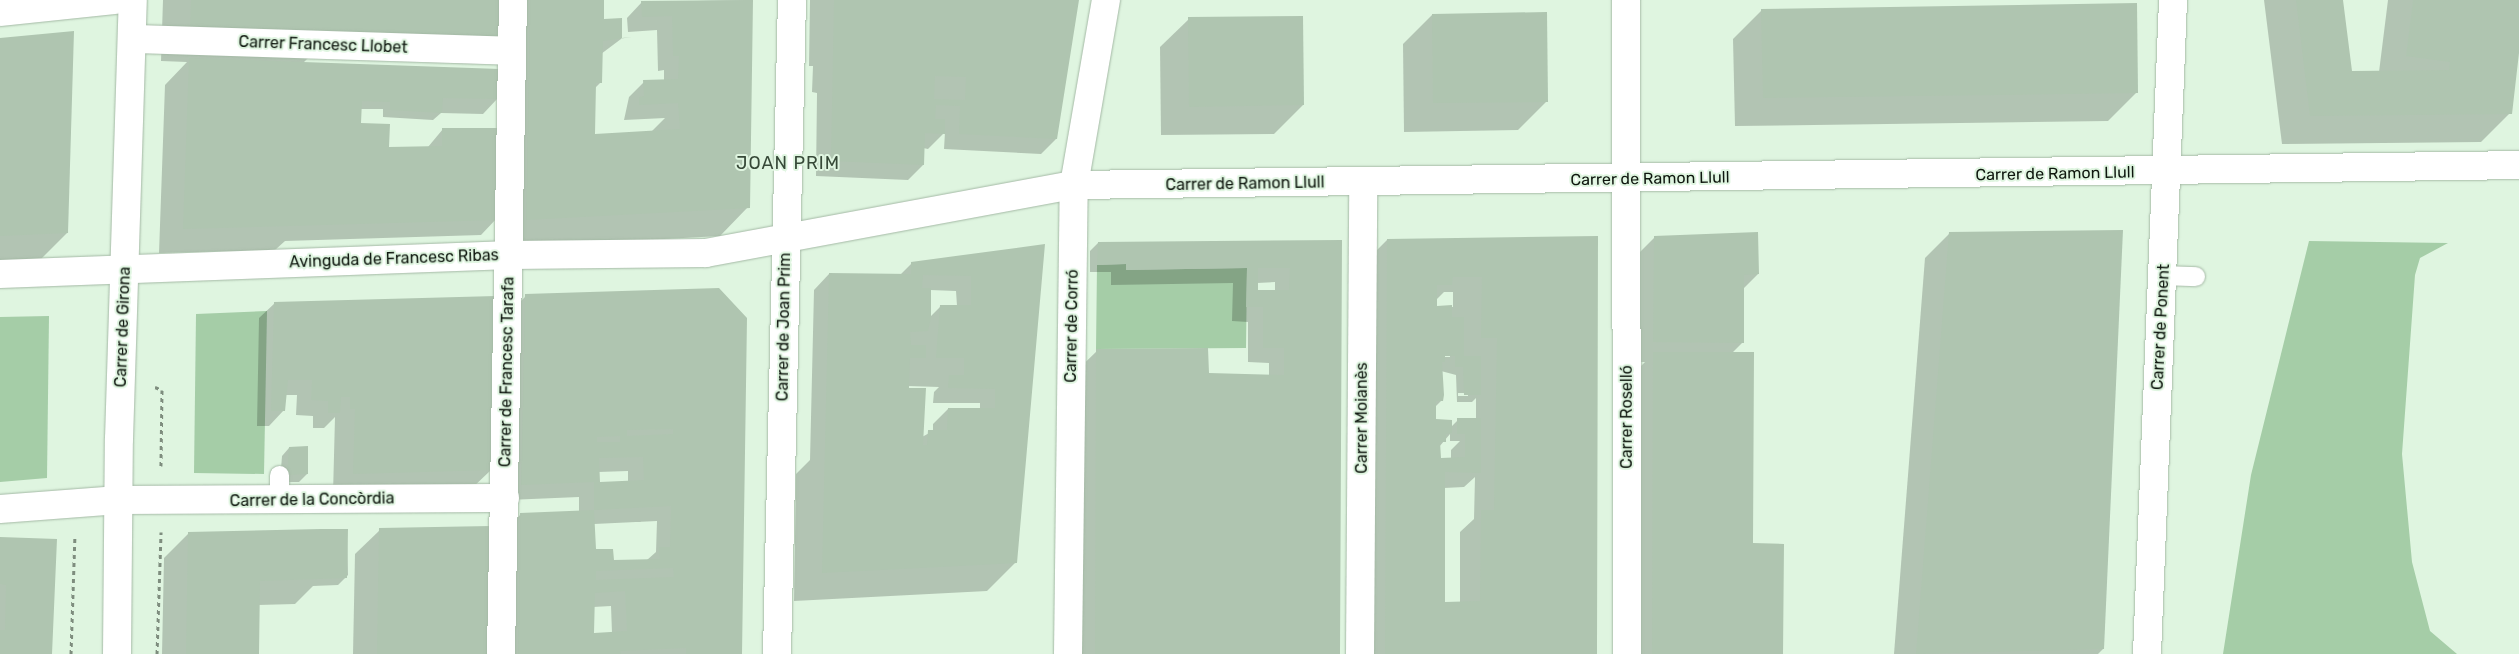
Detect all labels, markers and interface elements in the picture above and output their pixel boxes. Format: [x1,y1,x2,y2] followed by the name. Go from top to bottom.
[238,32,408,58] street label: Carrer Francesc Llobet
[735,152,841,174] district label: JOAN PRIM
[1975,163,2135,185] street label: Carrer de Ramon Llull
[1570,168,1730,190] street label: Carrer de Ramon Llull
[1165,173,1325,195] street label: Carrer de Ramon Llull
[289,246,499,272] street label: Avinguda de Francesc Ribas
[773,252,795,402] street label: Carrer de Joan Prim
[2148,263,2174,391] street label: Carrer de Ponent
[111,266,135,388] street label: Carrer de Girona
[1061,269,1083,383] street label: Carrer de Corró
[496,276,518,468] street label: Carrer de Francesc Tarafa
[1352,362,1372,474] street label: Carrer Moianès
[1617,365,1637,469] street label: Carrer Roselló
[229,489,395,511] street label: Carrer de la Concòrdia

